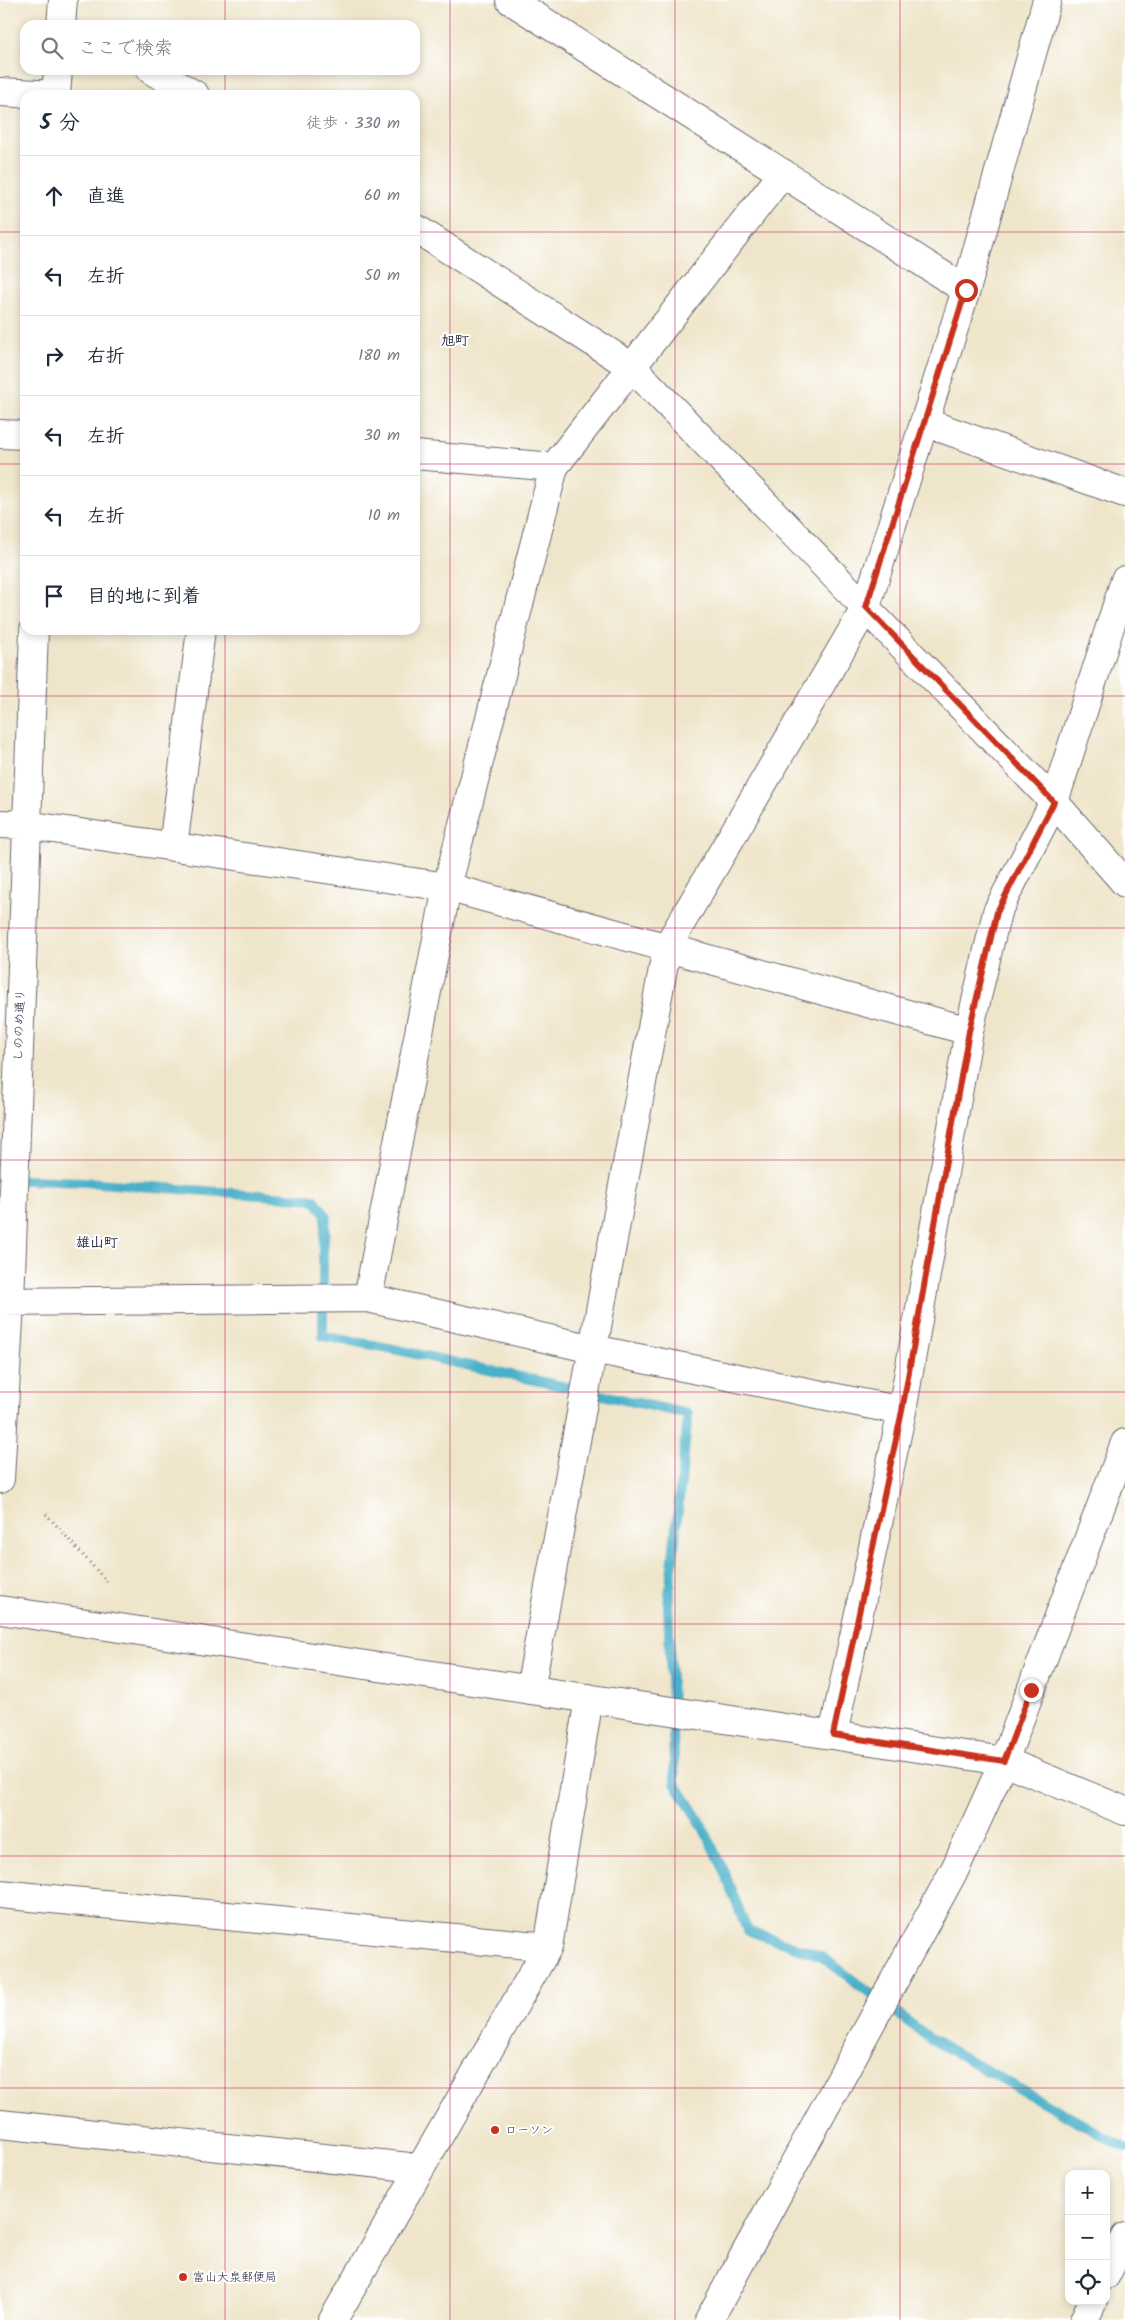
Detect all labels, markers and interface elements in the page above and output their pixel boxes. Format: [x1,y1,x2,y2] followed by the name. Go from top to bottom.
[20,20,420,75] search box
[38,34,66,62] icon: search
[78,34,173,64] text: ここで検索
[40,107,80,140] text: 5 分
[306,111,400,136] text: 徒歩 · 330 m
[40,182,68,210] icon: ahead
[87,182,125,212] text: 直進
[364,183,400,208] text: 60 m
[40,262,68,290] icon: left
[87,262,125,292] text: 左折
[364,263,400,288] text: 50 m
[955,279,978,302] route start
[441,330,469,352] district label: 旭町
[40,342,68,370] icon: right
[87,342,125,372] text: 右折
[358,343,400,368] text: 180 m
[40,422,68,450] icon: left
[87,422,125,452] text: 左折
[364,423,400,448] text: 30 m
[40,502,68,530] icon: left
[87,502,125,532] text: 左折
[368,503,400,528] text: 10 m
[40,582,68,610] icon: arrive
[87,582,201,612] text: 目的地に到着
[9,989,30,1061] street label: しののめ通り
[76,1232,118,1254] district label: 雄山町
[1020,1679,1043,1702] route end
[505,2121,553,2140] place label: ローソン
[489,2124,501,2136] marker: ローソン
[1065,2170,1110,2305] map controls
[1065,2170,1110,2215] button: +
[1065,2215,1110,2260] button: −
[1065,2260,1110,2305] button: locate
[193,2268,277,2287] place label: 富山大泉郵便局
[177,2271,189,2283] marker: 富山大泉郵便局

